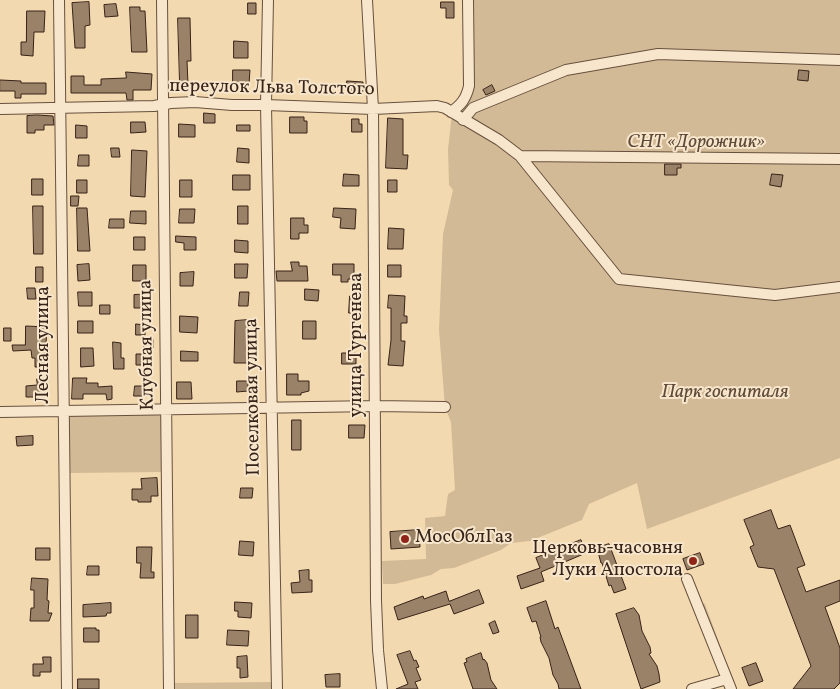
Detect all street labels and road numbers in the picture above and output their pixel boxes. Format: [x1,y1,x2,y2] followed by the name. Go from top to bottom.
[169,76,375,102] street label: переулок Льва Толстого
[347,273,369,417] street label: улица Тургенева
[135,279,161,411] street label: Клубная улица
[34,286,56,404] street label: Лесная улица
[241,318,267,476] street label: Поселковая улица

